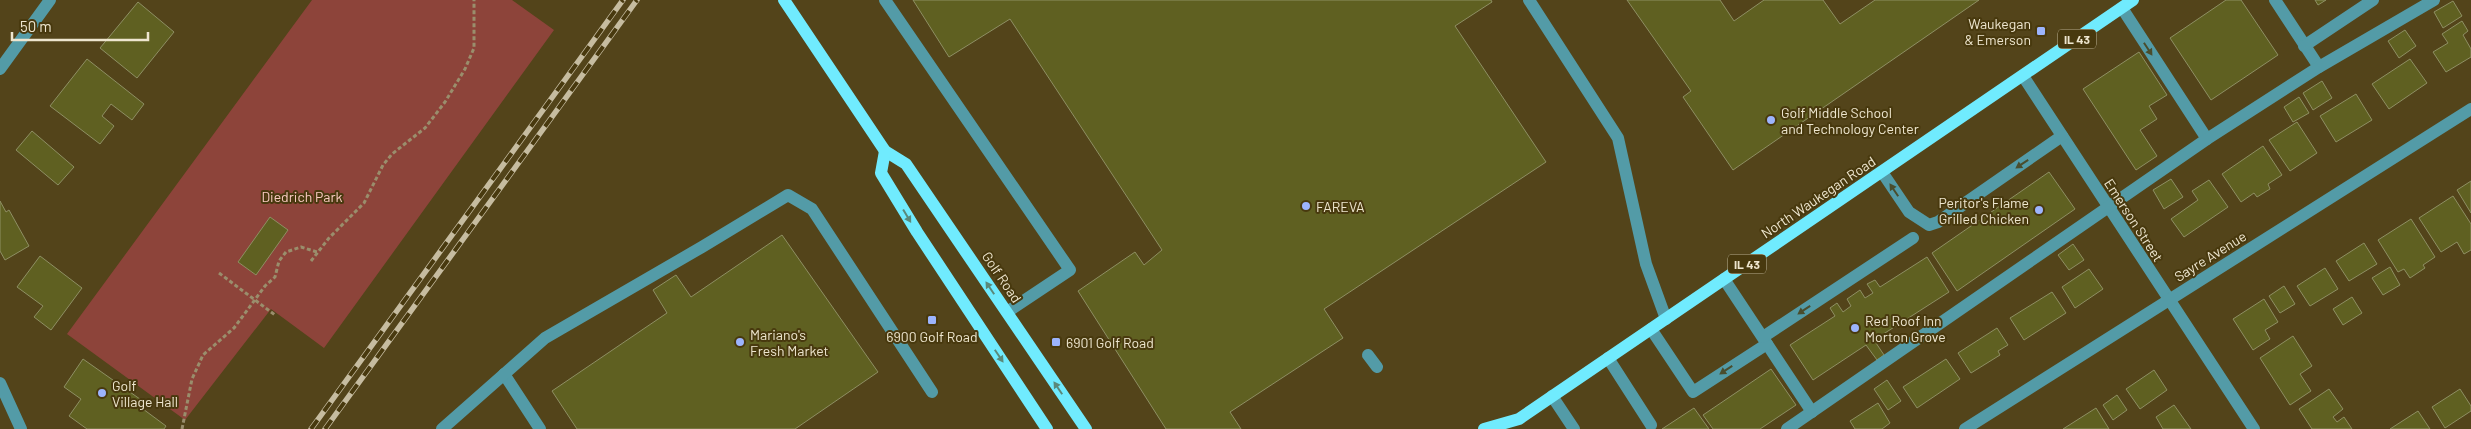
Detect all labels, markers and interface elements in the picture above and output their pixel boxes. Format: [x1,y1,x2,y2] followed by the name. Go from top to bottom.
[12,10,149,42] scale bar
[1965,15,2031,48] place label: Waukegan & Emerson
[20,17,52,35] text: 50 m
[2035,25,2047,37] marker: Waukegan & Emerson
[2058,30,2096,48] road number: IL 43
[2144,42,2153,56] one-way arrow
[1781,104,1919,137] place label: Golf Middle School and Technology Center
[1765,114,1777,126] marker: Golf Middle School and Technology Center
[1758,152,1878,242] street label: North Waukegan Road
[2015,159,2029,168] one-way arrow
[2101,175,2167,265] street label: Emerson Street
[1890,183,1899,196] one-way arrow
[261,188,343,205] park label: Diedrich Park
[1939,194,2029,227] place label: Peritor's Flame Grilled Chicken
[1316,198,1365,215] place label: FAREVA
[1300,200,1312,212] marker: FAREVA
[2033,204,2045,216] marker: Peritor's Flame Grilled Chicken
[902,209,912,222] one-way arrow
[2171,227,2249,285] street label: Sayre Avenue
[979,248,1025,306] street label: Golf Road
[1728,254,1766,274] road number: IL 43
[985,281,995,294] one-way arrow
[1797,305,1810,315] one-way arrow
[1865,312,1946,345] place label: Red Roof Inn Morton Grove
[926,314,938,326] marker: 6900 Golf Road
[1849,322,1861,334] marker: Red Roof Inn Morton Grove
[750,326,829,359] place label: Mariano's Fresh Market
[886,328,978,345] place label: 6900 Golf Road
[1066,334,1154,351] place label: 6901 Golf Road
[734,336,746,348] marker: Mariano's Fresh Market
[1050,336,1062,348] marker: 6901 Golf Road
[994,349,1004,363] one-way arrow
[1719,366,1733,375] one-way arrow
[112,377,178,410] place label: Golf Village Hall
[1054,382,1063,395] one-way arrow
[96,387,108,399] marker: Golf Village Hall

